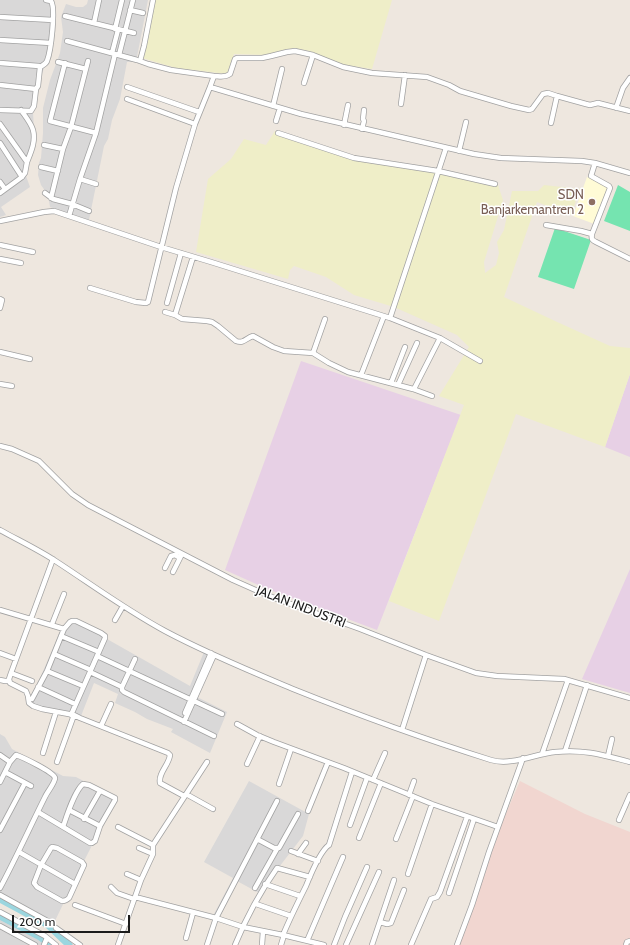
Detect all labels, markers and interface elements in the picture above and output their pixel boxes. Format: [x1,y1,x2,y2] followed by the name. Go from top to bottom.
[481,187,584,218] place label: SDN Banjarkemantren 2
[587,197,597,207] marker: SDN Banjarkemantren 2
[254,583,348,631] street label: JALAN INDUSTRI
[14,907,132,933] scale bar
[19,914,55,929] text: 200 m

